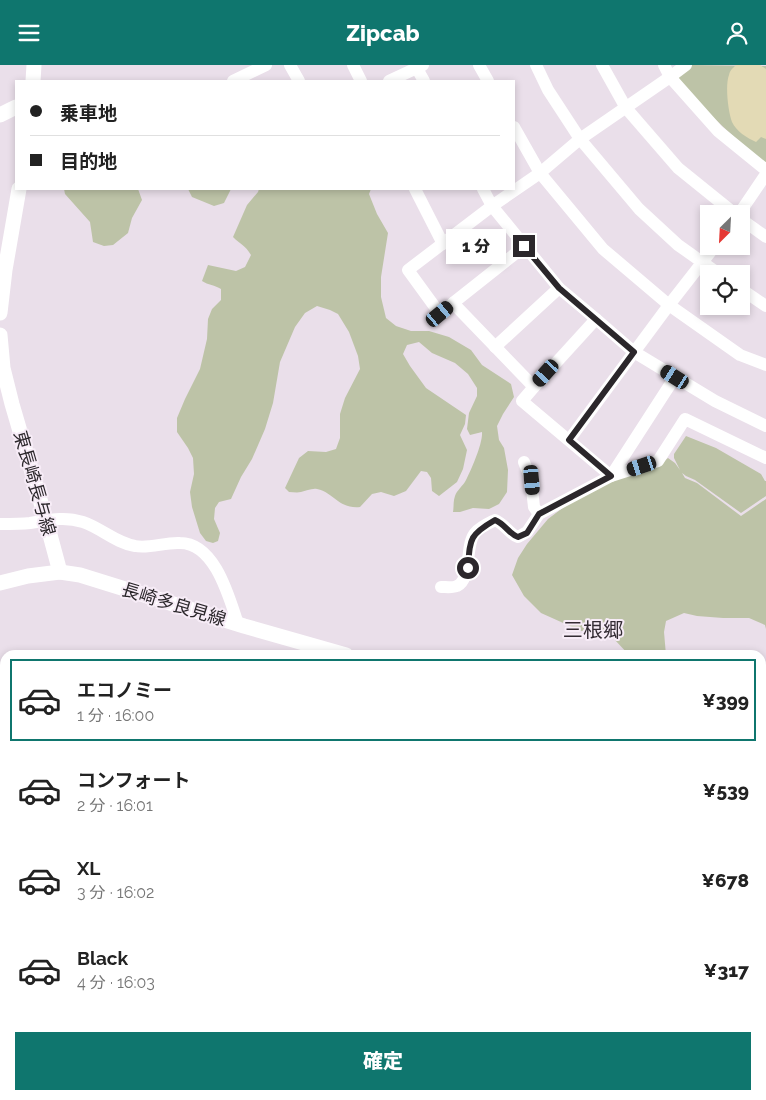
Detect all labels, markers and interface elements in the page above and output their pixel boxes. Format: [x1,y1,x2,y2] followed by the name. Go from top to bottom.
[15,19,43,47] icon: menu
[723,19,751,47] icon: person
[346,20,420,46] text: Zipcab
[60,102,117,124] text: 乗車地
[60,150,117,172] text: 目的地
[700,205,750,255] north arrow
[700,205,750,315] map controls
[446,229,506,263] callout: 1 分
[513,235,535,257] route end
[462,237,490,256] text: 1 分
[700,265,750,315] button: locate
[423,299,456,329] car
[530,357,561,389] car
[658,363,691,391] car
[10,428,60,538] street label: 東長崎長与線
[625,454,658,478] car
[523,464,540,496] car
[457,557,479,579] route start
[119,578,229,630] street label: 長崎多良見線
[563,618,623,642] district label: 三根郷
[17,678,62,723] icon: car
[77,679,172,701] text: エコノミー
[702,689,749,711] text: ¥399
[77,706,154,725] text: 1 分 · 16:00
[17,768,62,813] icon: car
[77,769,190,791] text: コンフォート
[703,779,749,801] text: ¥539
[77,796,153,815] text: 2 分 · 16:01
[77,857,100,879] text: XL
[17,858,62,903] icon: car
[701,869,749,891] text: ¥678
[77,883,154,902] text: 3 分 · 16:02
[77,947,128,969] text: Black
[17,948,62,993] icon: car
[704,959,749,981] text: ¥317
[77,973,155,992] text: 4 分 · 16:03
[15,1032,751,1090] button: 確定

